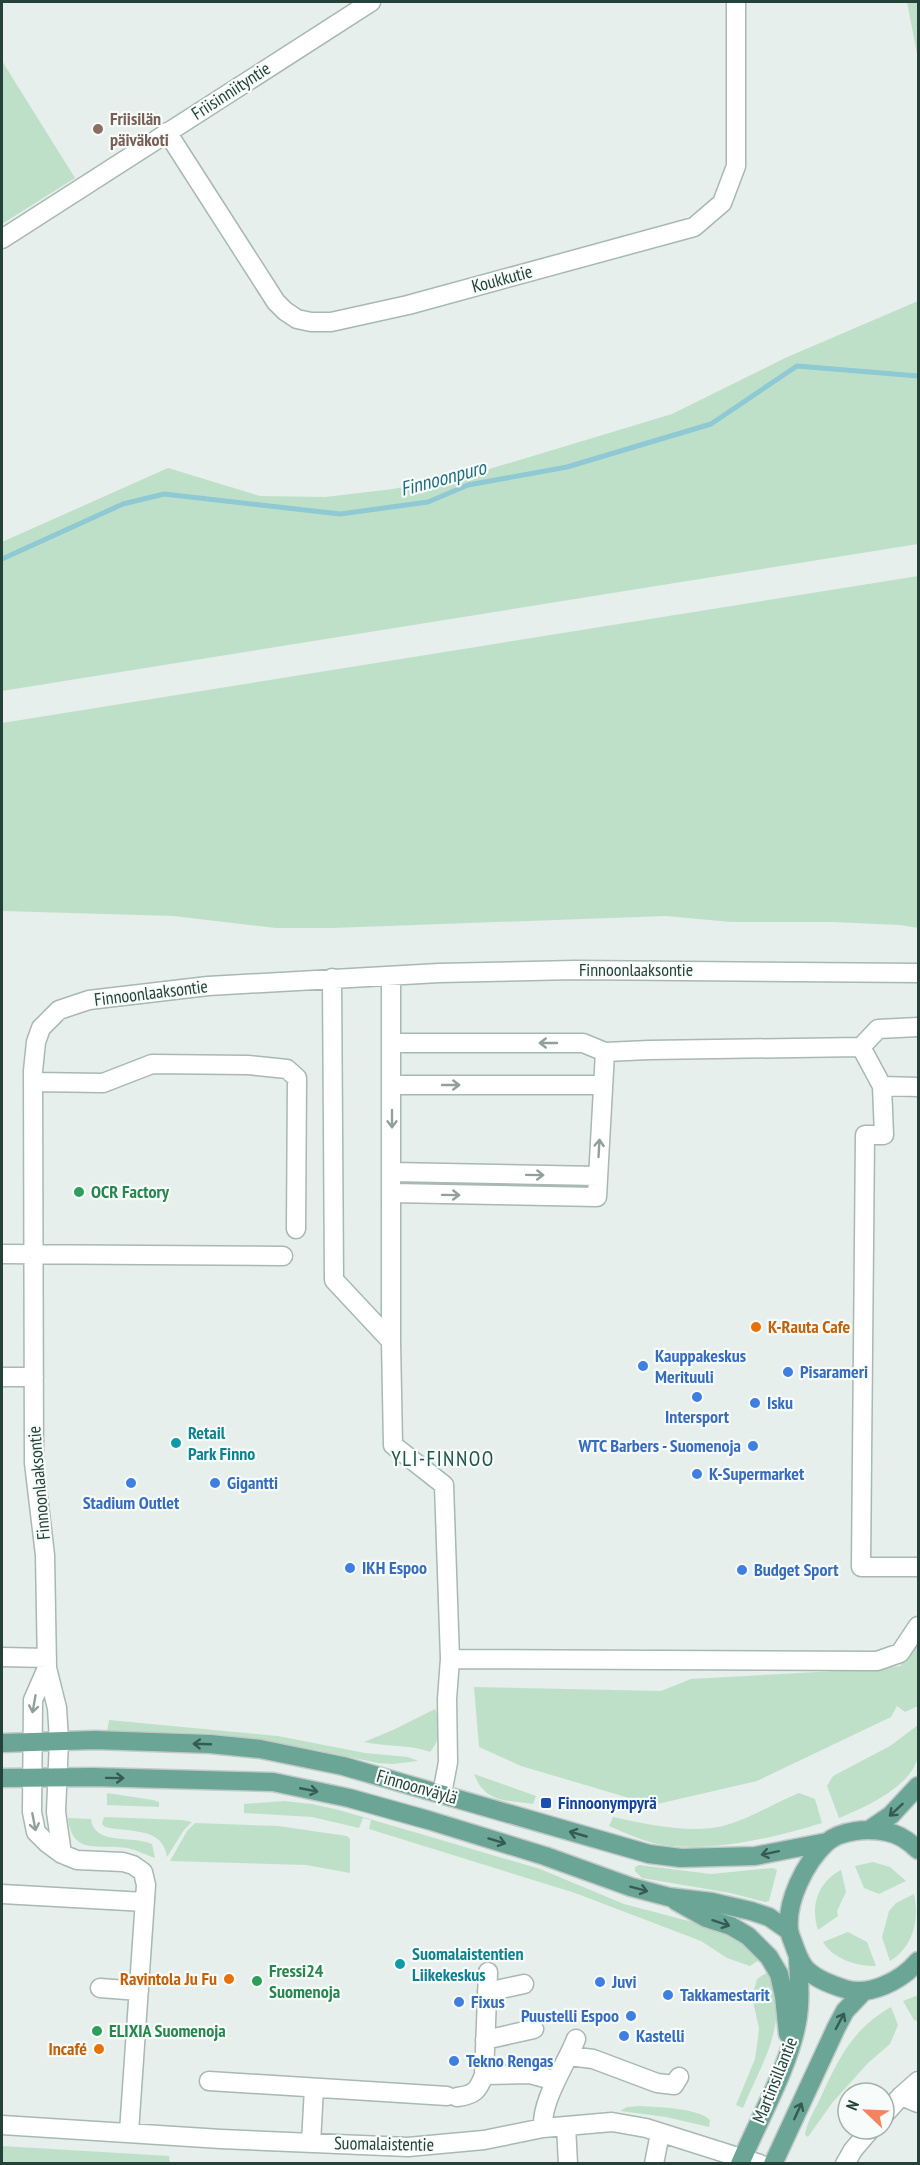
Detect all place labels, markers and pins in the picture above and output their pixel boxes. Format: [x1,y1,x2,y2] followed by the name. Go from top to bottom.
[110,107,169,151] place label: Friisilän päiväkoti
[91,122,105,136] marker: Friisilän päiväkoti
[91,1180,170,1203] place label: OCR Factory
[72,1185,86,1199] marker: OCR Factory
[768,1315,851,1338] place label: K-Rauta Cafe
[749,1320,763,1334] marker: K-Rauta Cafe
[655,1344,746,1388] place label: Kauppakeskus Merituuli
[636,1359,650,1373] marker: Kauppakeskus Merituuli
[800,1360,868,1383] place label: Pisarameri
[781,1365,795,1379] marker: Pisarameri
[690,1390,704,1404] marker: Intersport
[767,1391,793,1414] place label: Isku
[748,1396,762,1410] marker: Isku
[665,1405,730,1428] place label: Intersport
[188,1421,255,1465] place label: Retail Park Finno
[577,1434,741,1457] place label: WTC Barbers - Suomenoja
[169,1436,183,1450] marker: Retail Park Finno
[746,1439,760,1453] marker: WTC Barbers - Suomenoja
[709,1462,805,1485] place label: K-Supermarket
[690,1467,704,1481] marker: K-Supermarket
[227,1471,278,1494] place label: Gigantti
[124,1476,138,1490] marker: Stadium Outlet
[208,1476,222,1490] marker: Gigantti
[83,1491,180,1514] place label: Stadium Outlet
[362,1556,427,1579] place label: IKH Espoo
[754,1558,839,1581] place label: Budget Sport
[343,1561,357,1575] marker: IKH Espoo
[735,1563,749,1577] marker: Budget Sport
[558,1791,657,1814] place label: Finnoonympyrä
[539,1796,553,1810] marker: Finnoonympyrä
[412,1942,524,1986] place label: Suomalaistentien Liikekeskus
[393,1957,407,1971] marker: Suomalaistentien Liikekeskus
[269,1959,340,2003] place label: Fressi24 Suomenoja
[120,1967,217,1990] place label: Ravintola Ju Fu
[611,1970,636,1993] place label: Juvi
[222,1972,236,1986] marker: Ravintola Ju Fu
[250,1974,264,1988] marker: Fressi24 Suomenoja
[593,1975,607,1989] marker: Juvi
[680,1983,771,2006] place label: Takkamestarit
[661,1988,675,2002] marker: Takkamestarit
[471,1990,505,2013] place label: Fixus
[452,1995,466,2009] marker: Fixus
[521,2004,619,2027] place label: Puustelli Espoo
[624,2009,638,2023] marker: Puustelli Espoo
[109,2019,226,2042] place label: ELIXIA Suomenoja
[90,2024,104,2038] marker: ELIXIA Suomenoja
[636,2024,685,2047] place label: Kastelli
[617,2029,631,2043] marker: Kastelli
[48,2037,87,2060] place label: Incafé
[92,2042,106,2056] marker: Incafé
[466,2049,553,2072] place label: Tekno Rengas
[447,2054,461,2068] marker: Tekno Rengas

